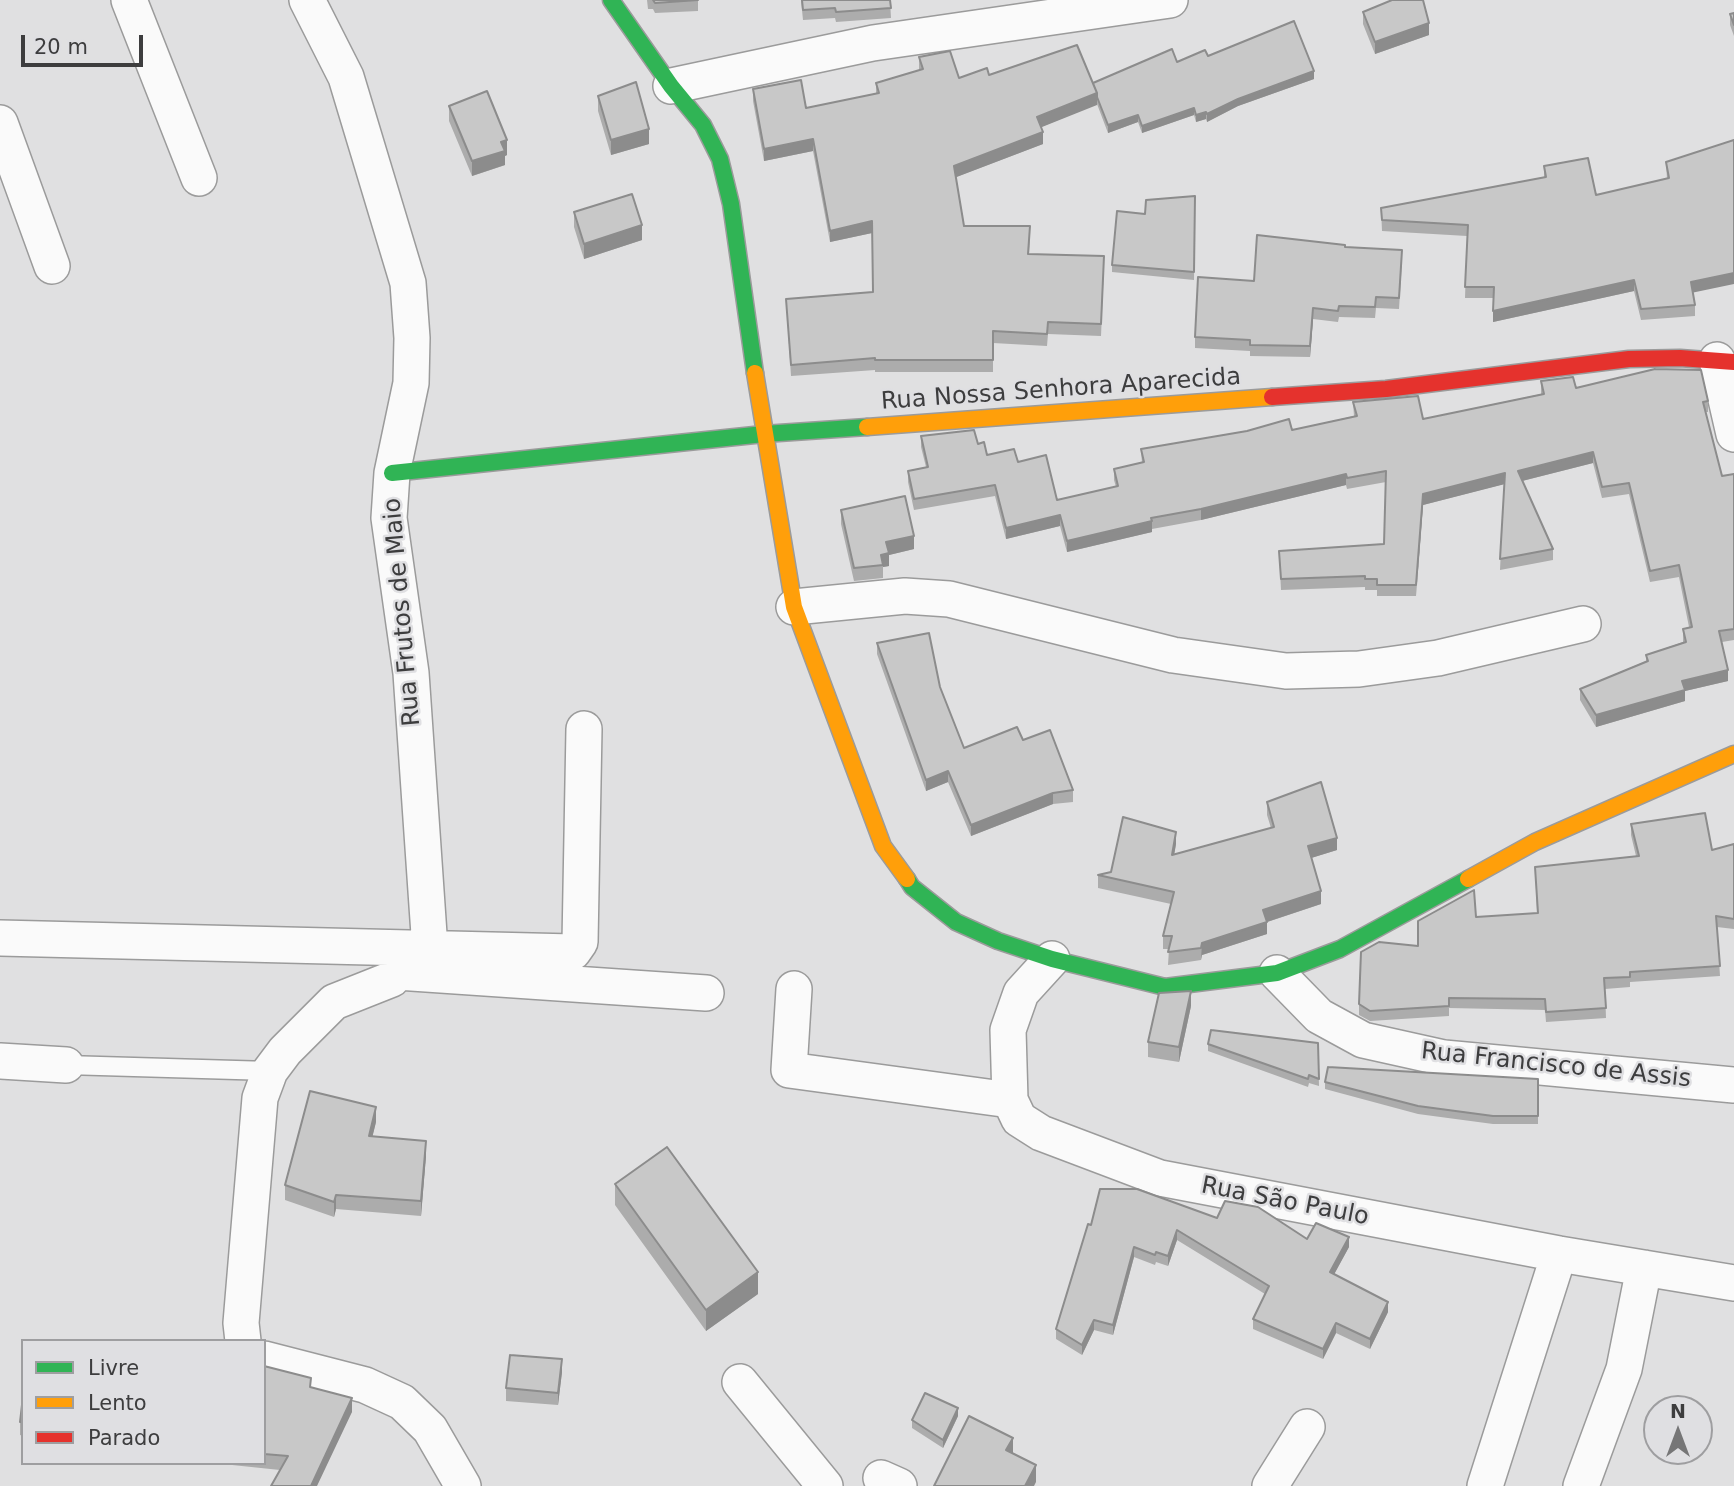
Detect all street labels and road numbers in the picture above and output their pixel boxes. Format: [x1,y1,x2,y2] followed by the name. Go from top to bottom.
[880,363,1242,417] street label: Rua Nossa Senhora Aparecida
[379,497,427,727] street label: Rua Frutos de Maio
[1420,1038,1692,1094] street label: Rua Francisco de Assis
[1199,1172,1371,1232] street label: Rua São Paulo

